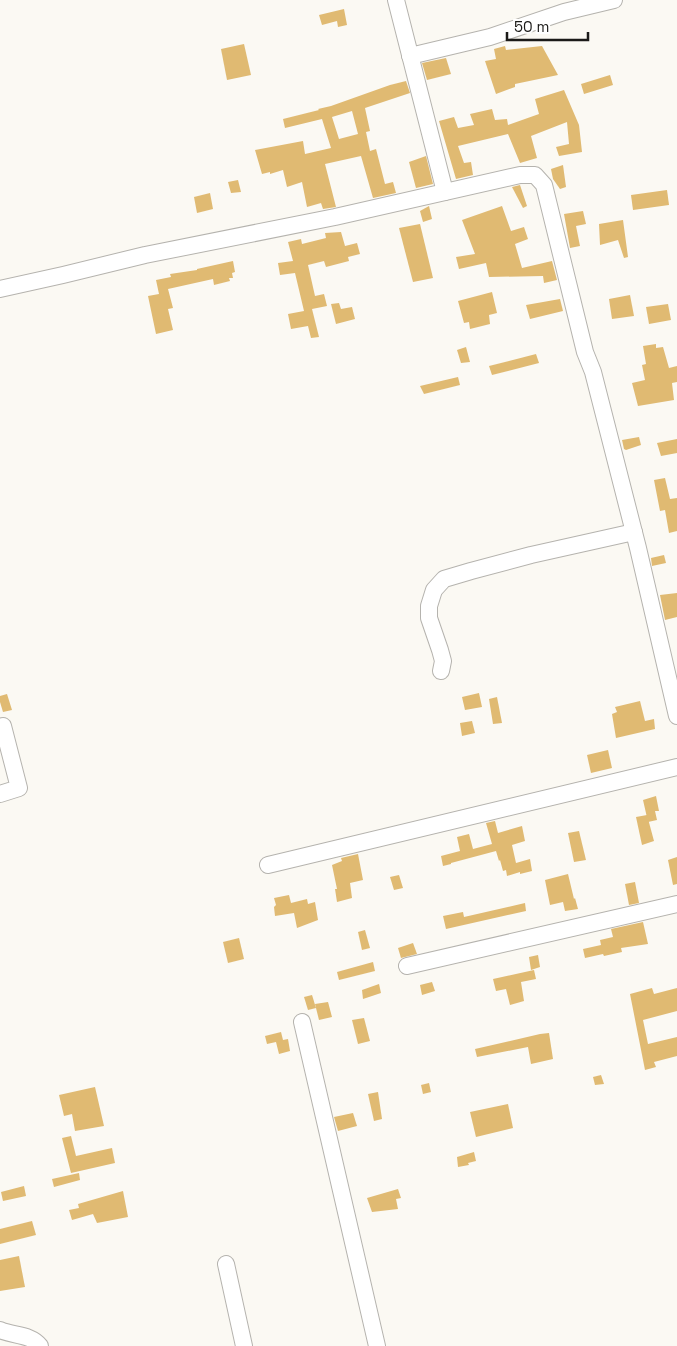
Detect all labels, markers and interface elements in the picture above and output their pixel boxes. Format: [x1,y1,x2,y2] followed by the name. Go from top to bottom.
[507,10,588,42] scale bar
[514,17,549,36] text: 50 m

